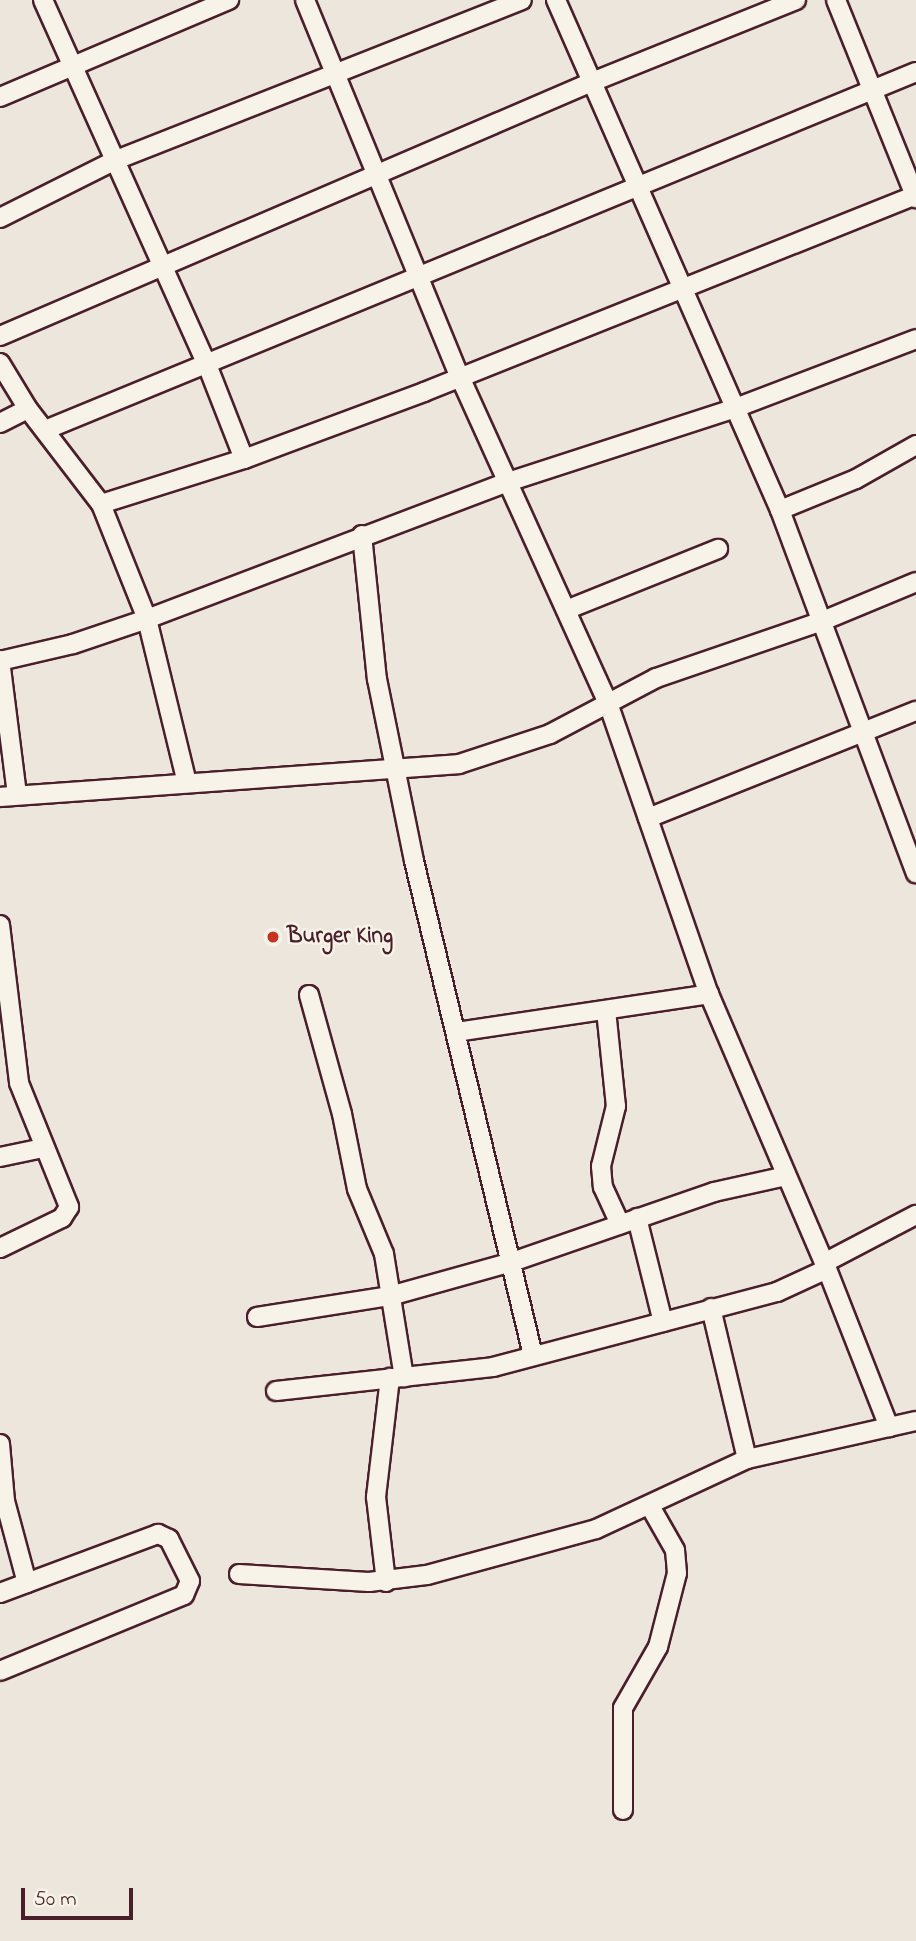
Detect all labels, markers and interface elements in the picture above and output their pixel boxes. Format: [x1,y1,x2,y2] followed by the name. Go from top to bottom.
[287,923,393,951] place label: Burger King
[265,929,281,945] marker: Burger King
[24,1874,136,1918] scale bar
[34,1885,77,1915] text: 50 m

